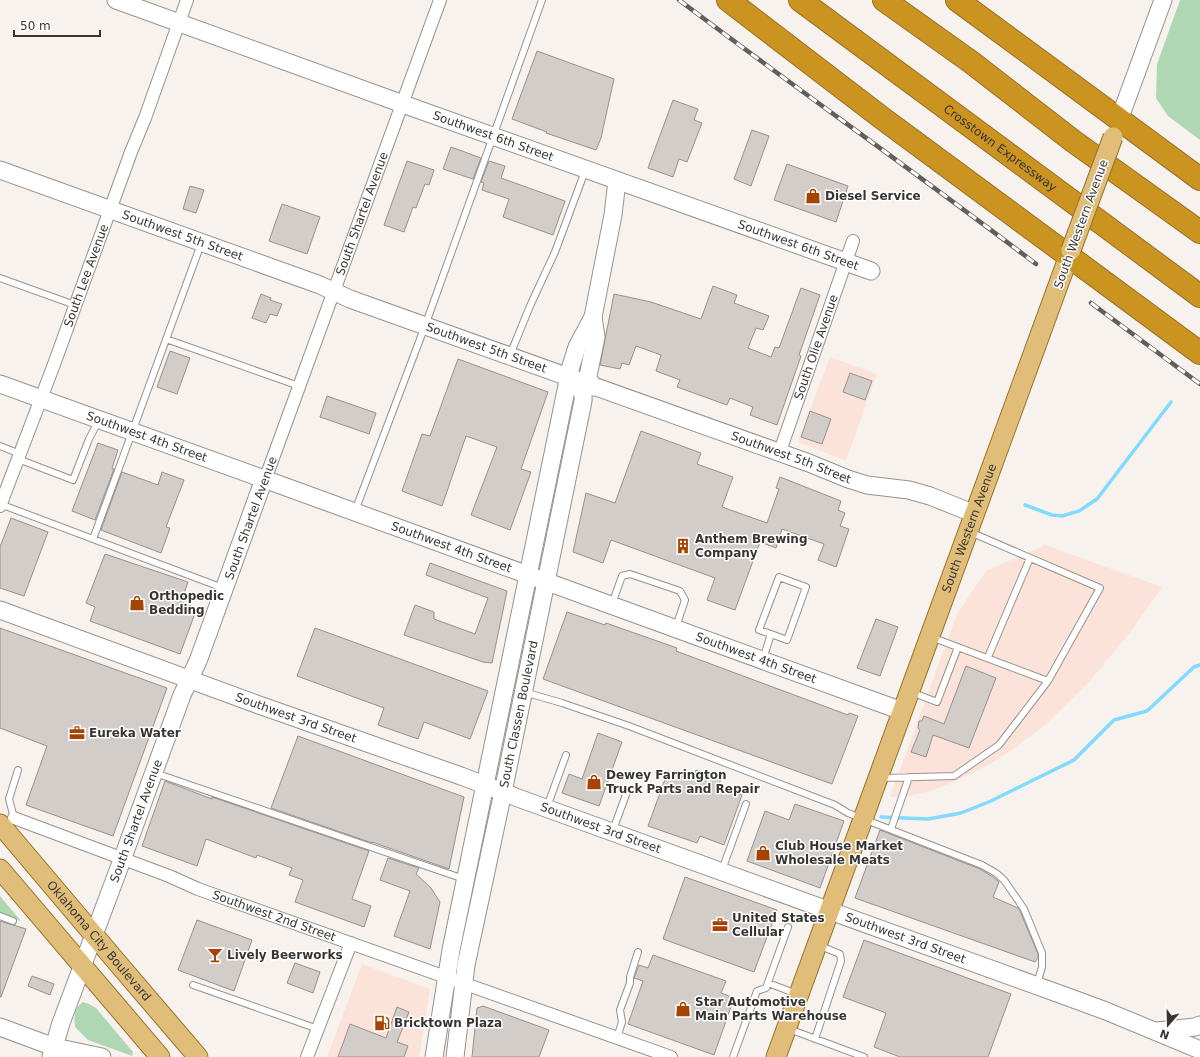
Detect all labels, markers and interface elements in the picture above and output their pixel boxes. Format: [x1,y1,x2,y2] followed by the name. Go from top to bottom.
[14,12,100,38] scale bar
[20,19,51,33] text: 50 m
[941,102,1060,195] street label: Crosstown Expressway
[431,108,556,164] street label: Southwest 6th Street
[333,150,391,277] street label: South Shartel Avenue
[1051,158,1111,290] street label: South Western Avenue
[804,187,822,205] shop icon: Diesel Service
[825,189,921,203] place label: Diesel Service
[120,208,245,264] street label: Southwest 5th Street
[736,217,861,273] street label: Southwest 6th Street
[61,222,111,329] street label: South Lee Avenue
[791,293,841,402] street label: South Olie Avenue
[424,320,549,376] street label: Southwest 5th Street
[85,409,209,465] street label: Southwest 4th Street
[729,429,853,487] street label: Southwest 5th Street
[222,455,280,581] street label: South Shartel Avenue
[939,462,999,595] street label: South Western Avenue
[389,519,514,576] street label: Southwest 4th Street
[695,532,807,560] place label: Anthem Brewing Company
[674,537,692,555] building icon: Anthem Brewing Company
[149,589,224,617] place label: Orthopedic Bedding
[128,594,146,612] shop icon: Orthopedic Bedding
[694,630,818,686] street label: Southwest 4th Street
[497,639,541,789] street label: South Classen Boulevard
[234,690,359,746] street label: Southwest 3rd Street
[68,724,86,742] office icon: Eureka Water
[89,726,181,740] place label: Eureka Water
[107,757,165,885] street label: South Shartel Avenue
[606,768,760,796] place label: Dewey Farrington Truck Parts and Repair
[585,773,603,791] shop icon: Dewey Farrington Truck Parts and Repair
[538,800,663,856] street label: Southwest 3rd Street
[775,839,903,867] place label: Club House Market Wholesale Meats
[754,844,772,862] shop icon: Club House Market Wholesale Meats
[44,878,154,1004] street label: Oklahoma City Boulevard
[210,888,338,944] street label: Southwest 2nd Street
[843,910,968,966] street label: Southwest 3rd Street
[732,911,825,939] place label: United States Cellular
[711,916,729,934] office icon: United States Cellular
[206,946,224,964] bar icon: Lively Beerworks
[227,948,343,962] place label: Lively Beerworks
[695,995,847,1023] place label: Star Automotive Main Parts Warehouse
[674,1000,692,1018] shop icon: Star Automotive Main Parts Warehouse
[1148,1005,1188,1045] north arrow
[373,1014,391,1032] fuel station icon: Bricktown Plaza
[394,1016,502,1030] place label: Bricktown Plaza
[1158,1026,1171,1042] text: N

